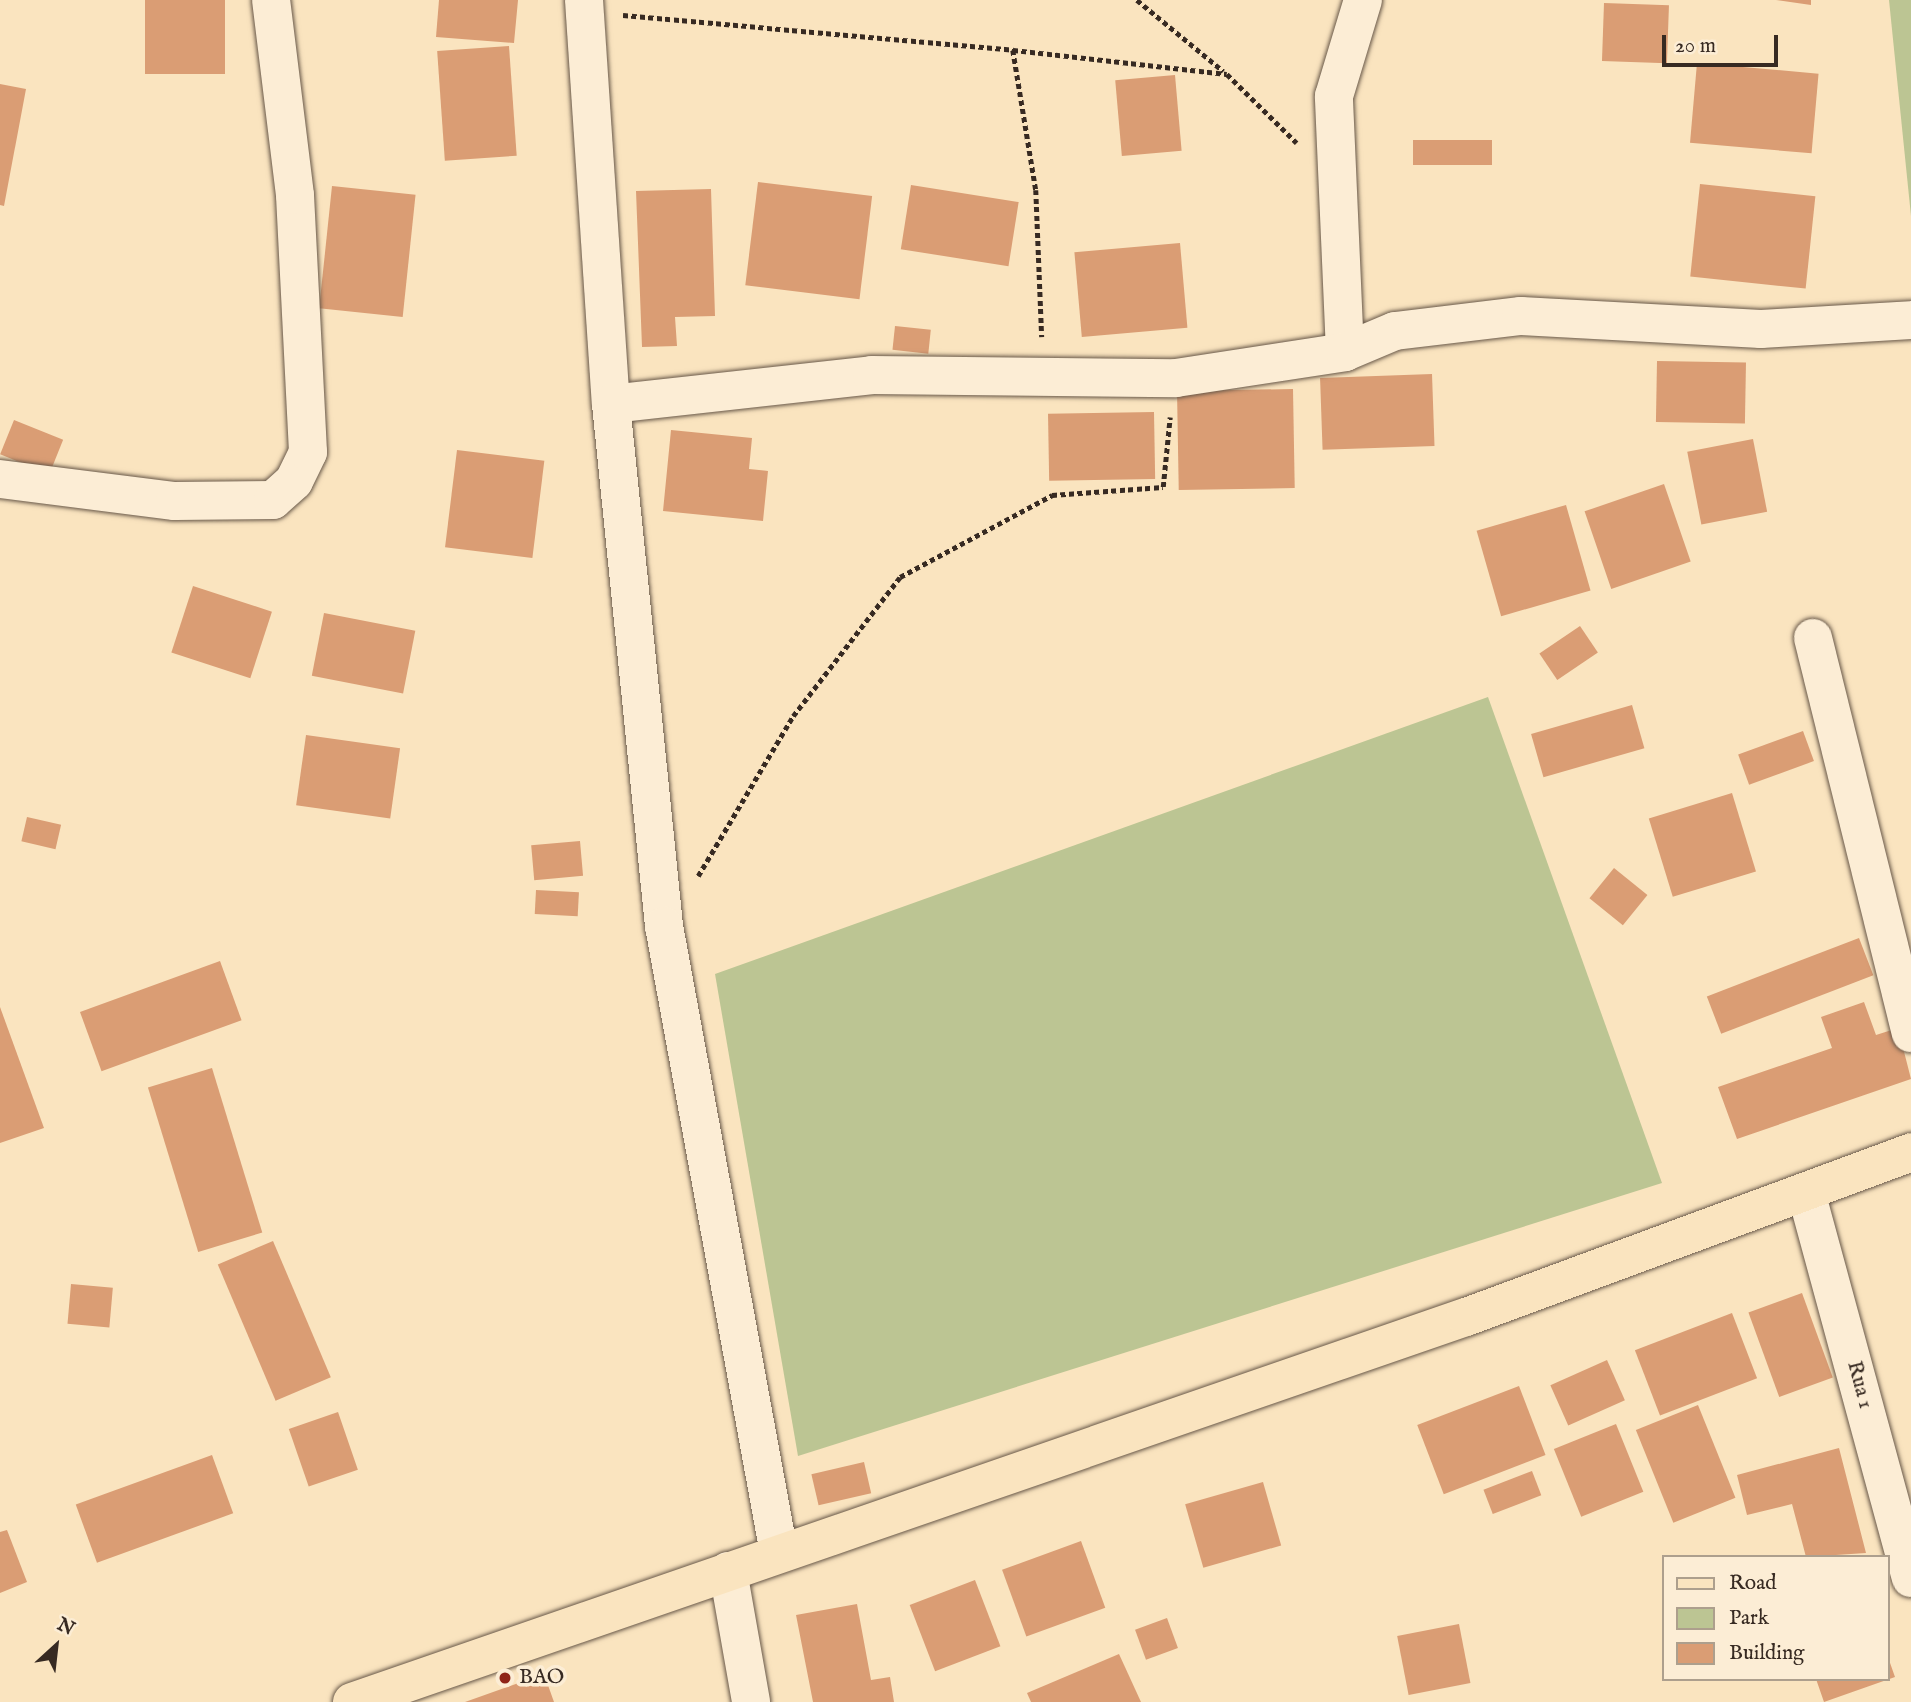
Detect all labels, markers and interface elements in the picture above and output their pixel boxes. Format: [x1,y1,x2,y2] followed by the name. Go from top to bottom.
[1666,21,1782,65] scale bar
[1675,33,1716,60] text: 20 m
[1841,1358,1877,1412] street label: Rua 1
[1662,1555,1890,1681] legend
[1729,1570,1776,1597] text: Road
[1729,1605,1769,1632] text: Park
[21,1611,91,1681] north arrow
[53,1613,78,1642] text: N
[1729,1640,1804,1667] text: Building
[519,1665,564,1691] place label: BAO
[497,1670,513,1686] marker: BAO

